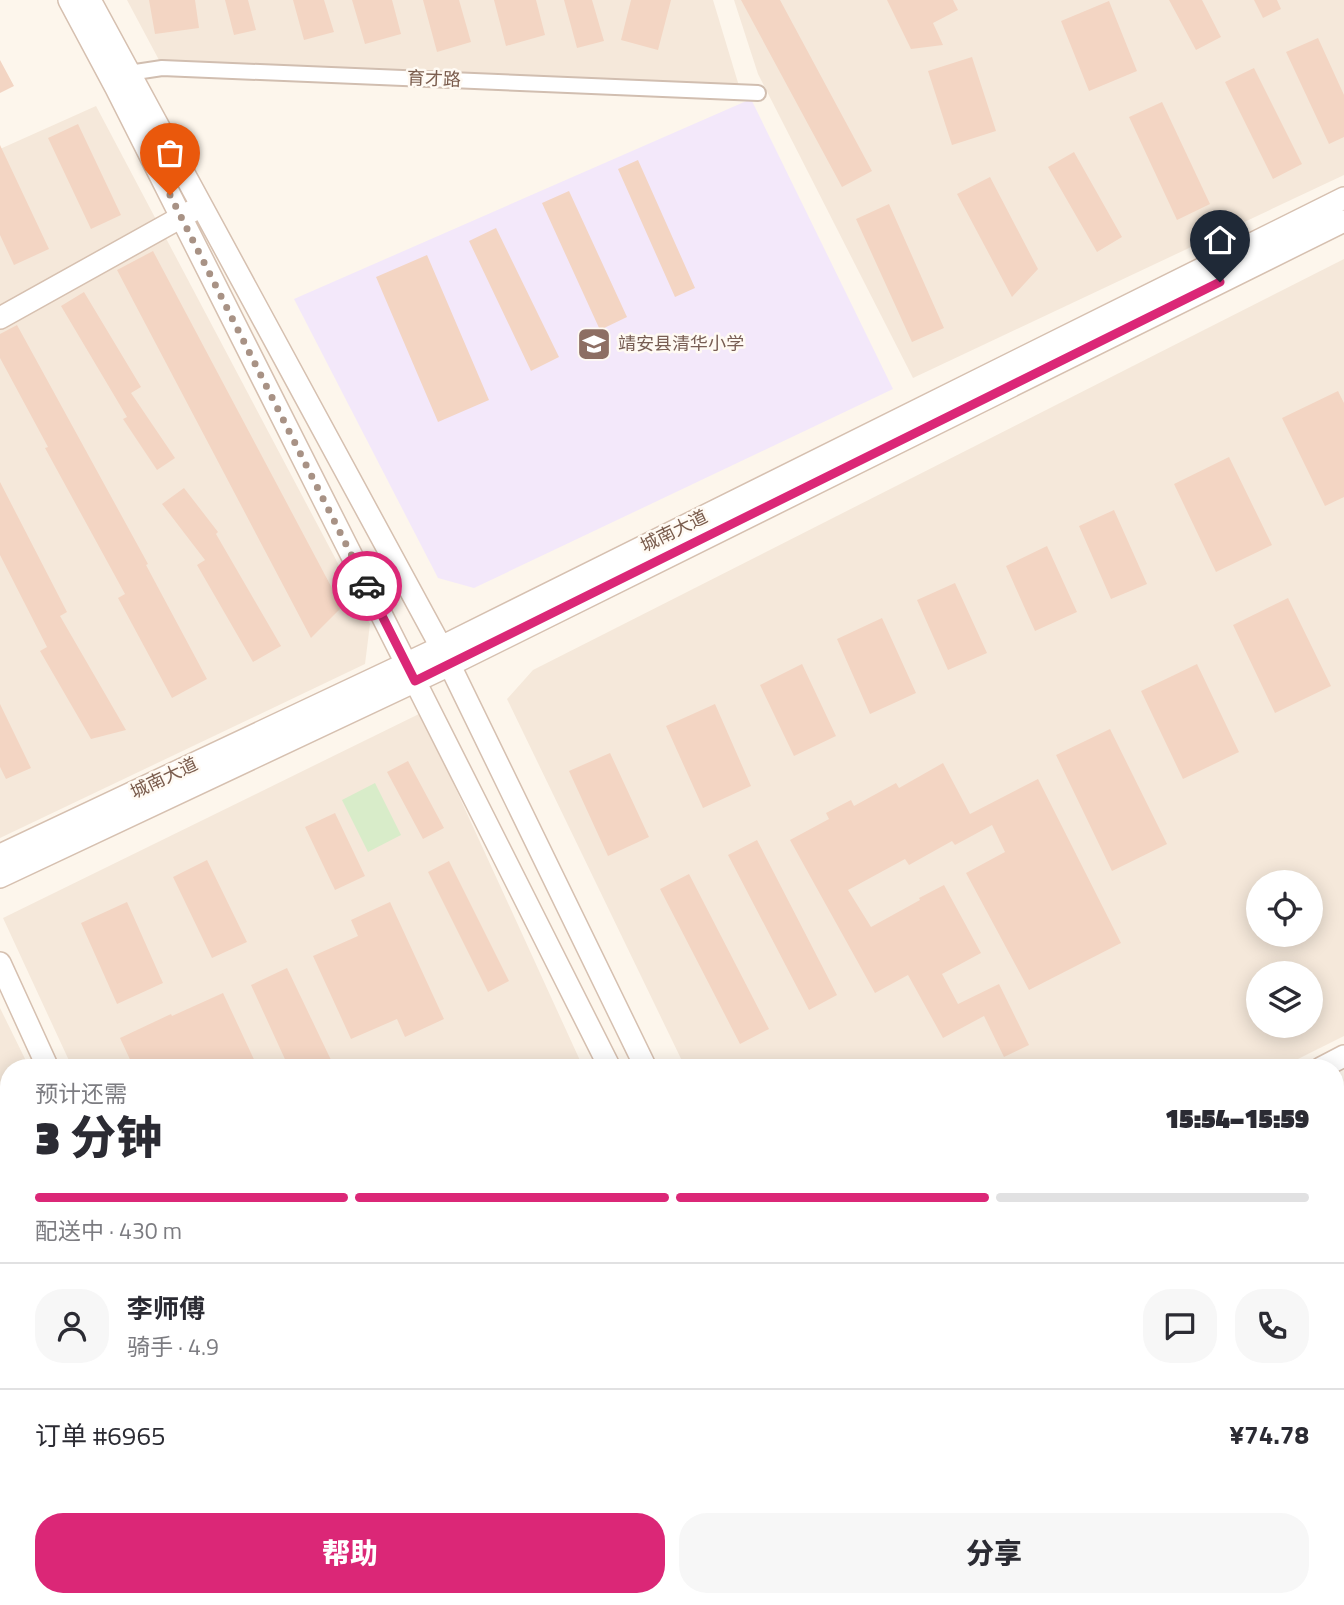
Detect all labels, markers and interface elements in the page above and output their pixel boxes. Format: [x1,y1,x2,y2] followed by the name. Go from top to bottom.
[407,64,461,93] street label: 育才路
[140,123,200,195] pin
[151,134,189,172] icon: bag
[1190,210,1250,282] pin
[1201,221,1239,259] icon: home
[575,325,613,363] school or university icon: 靖安县清华小学
[618,330,744,357] place label: 靖安县清华小学
[636,503,712,558] street label: 城南大道
[332,551,402,621] courier
[348,567,386,605] icon: car
[125,750,202,805] street label: 城南大道
[1246,870,1323,1038] map controls
[1246,870,1323,947] button: locate
[1246,961,1323,1038] button: layers
[35,1076,127,1111] text: 预计还需
[1165,1099,1309,1138] text: 15:54–15:59
[35,1102,162,1172] text: 3 分钟
[35,1213,182,1248] text: 配送中 · 430 m
[35,1289,109,1363] button: person
[127,1289,205,1328] text: 李师傅
[1143,1289,1217,1363] button: chat
[1235,1289,1309,1363] button: phone
[127,1329,219,1364] text: 骑手 · 4.9
[1230,1415,1309,1454] text: ¥74.78
[35,1416,166,1455] text: 订单 #6965
[35,1513,665,1593] button: 帮助
[679,1513,1309,1593] button: 分享

